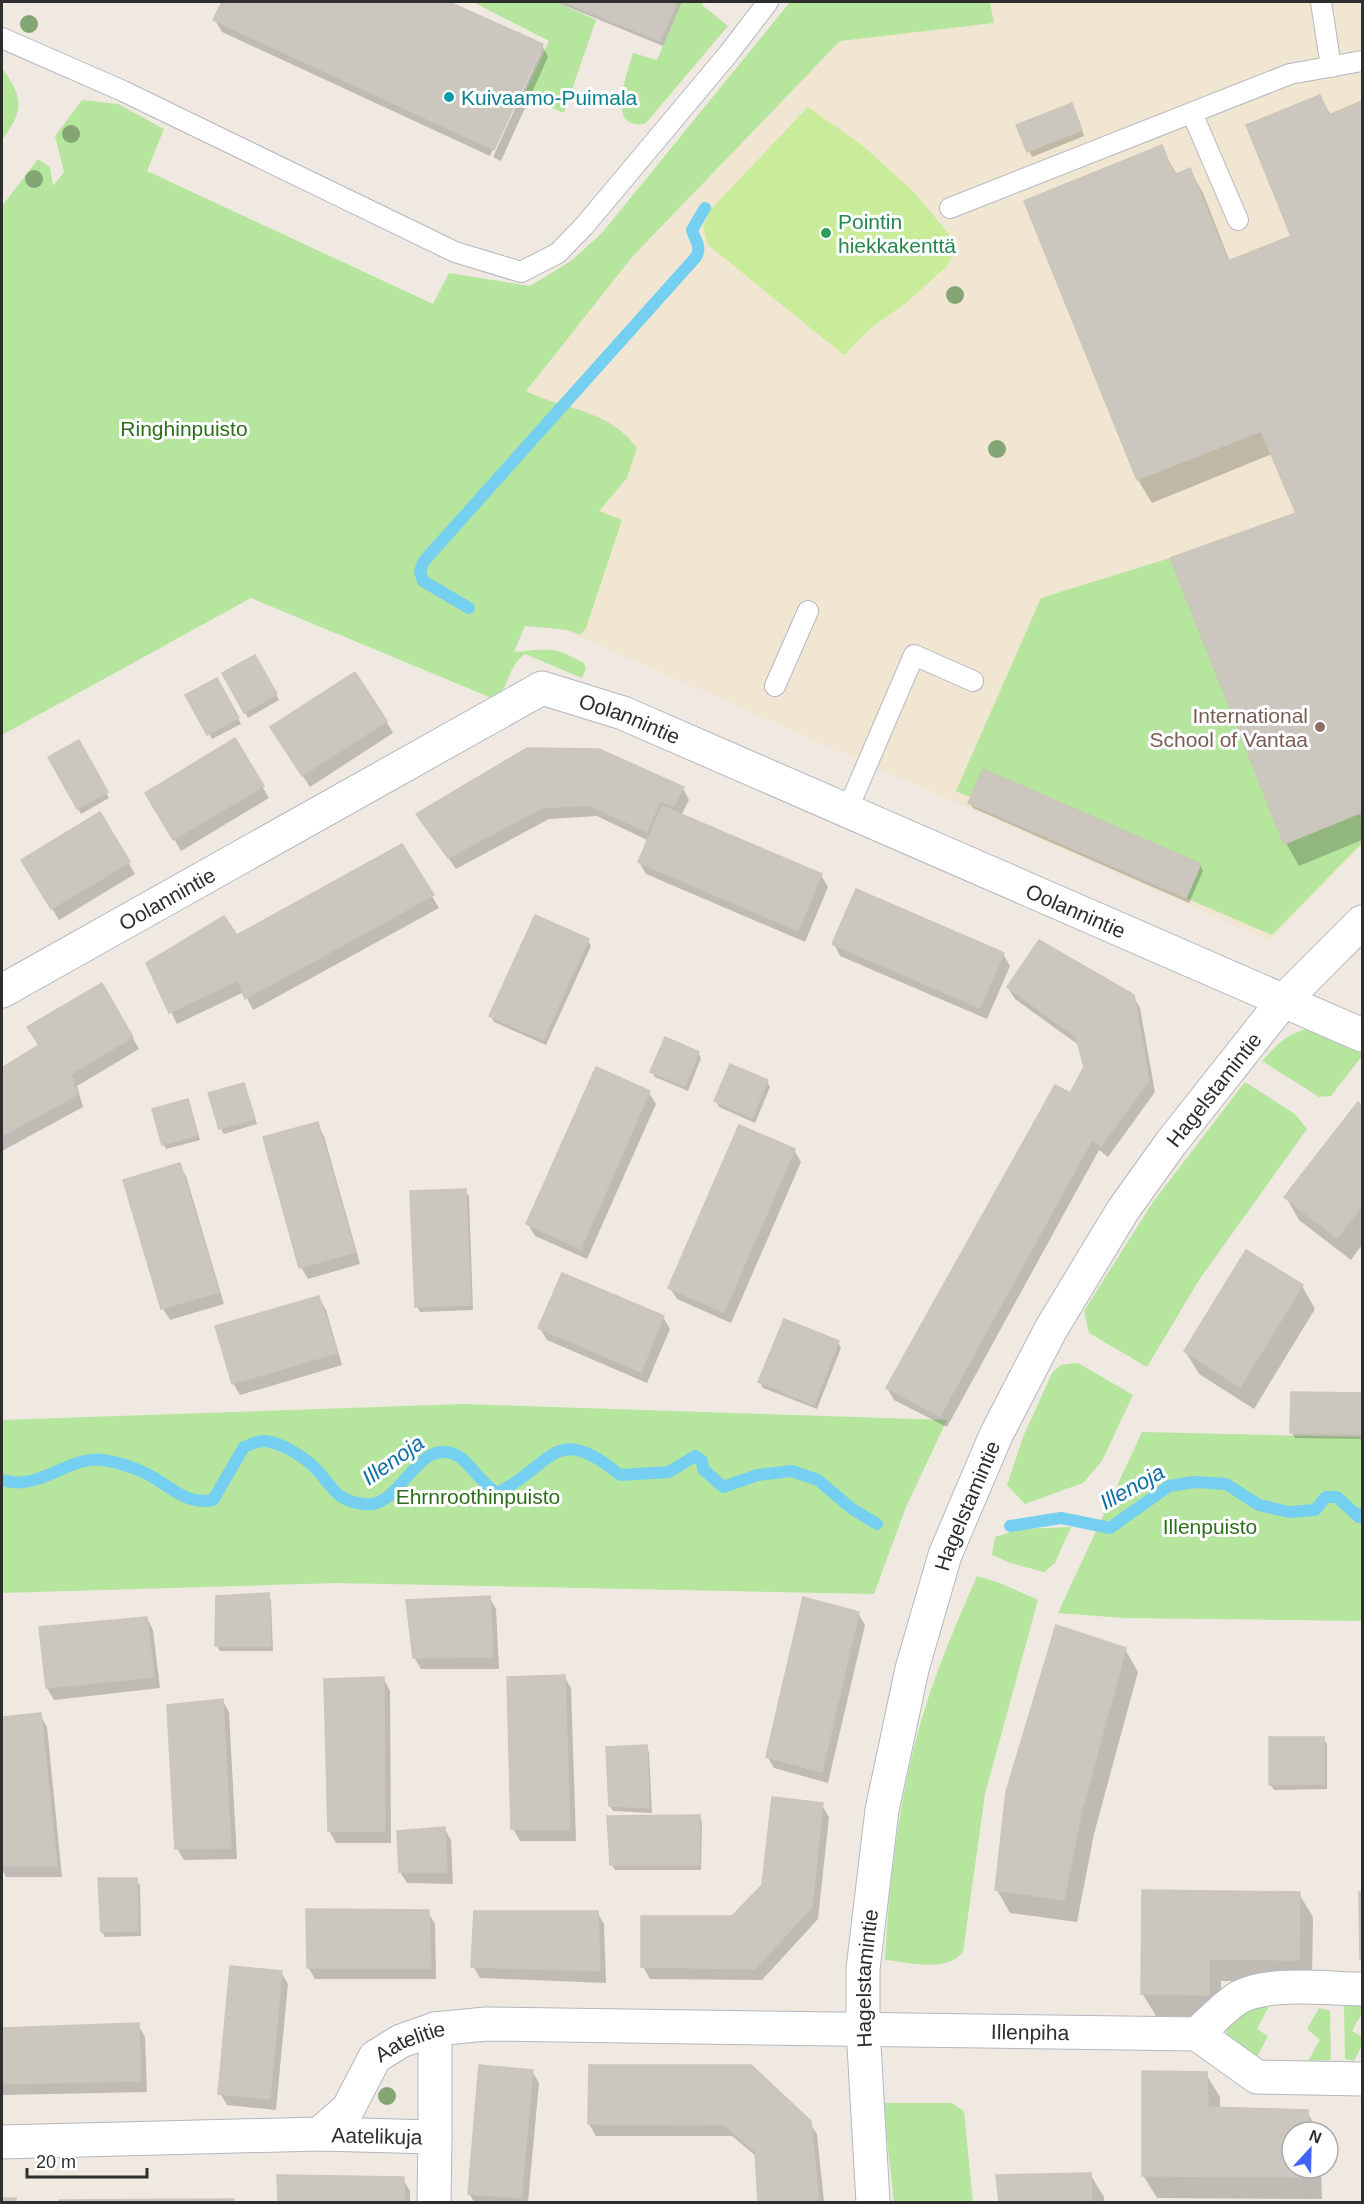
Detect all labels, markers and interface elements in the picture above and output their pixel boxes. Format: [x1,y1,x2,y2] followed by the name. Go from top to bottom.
[461,86,638,109] place label: Kuivaamo-Puimala
[442,90,456,104] marker: Kuivaamo-Puimala
[838,210,956,257] place label: Pointin hiekkakenttä
[819,226,833,240] marker: Pointin hiekkakenttä
[120,417,248,440] park label: Ringhinpuisto
[576,689,684,748] street label: Oolannintie
[1150,704,1308,751] place label: International School of Vantaa
[1313,720,1327,734] marker: International School of Vantaa
[115,862,219,935] street label: Oolannintie
[1023,879,1129,942] street label: Oolannintie
[1161,1028,1266,1151] street label: Hagelstamintie
[357,1430,429,1490] water label: Illenoja
[930,1437,1004,1573] street label: Hagelstamintie
[1095,1459,1169,1515] water label: Illenoja
[396,1485,560,1508] park label: Ehrnroothinpuisto
[1163,1515,1257,1538] park label: Illenpuisto
[852,1908,882,2048] street label: Hagelstamintie
[370,2017,446,2066] street label: Aatelitie
[991,2020,1070,2044] street label: Illenpiha
[1280,2120,1340,2180] north arrow
[331,2123,423,2148] street label: Aatelikuja
[1307,2127,1324,2147] text: N
[27,2141,147,2179] scale bar
[36,2152,76,2172] text: 20 m

